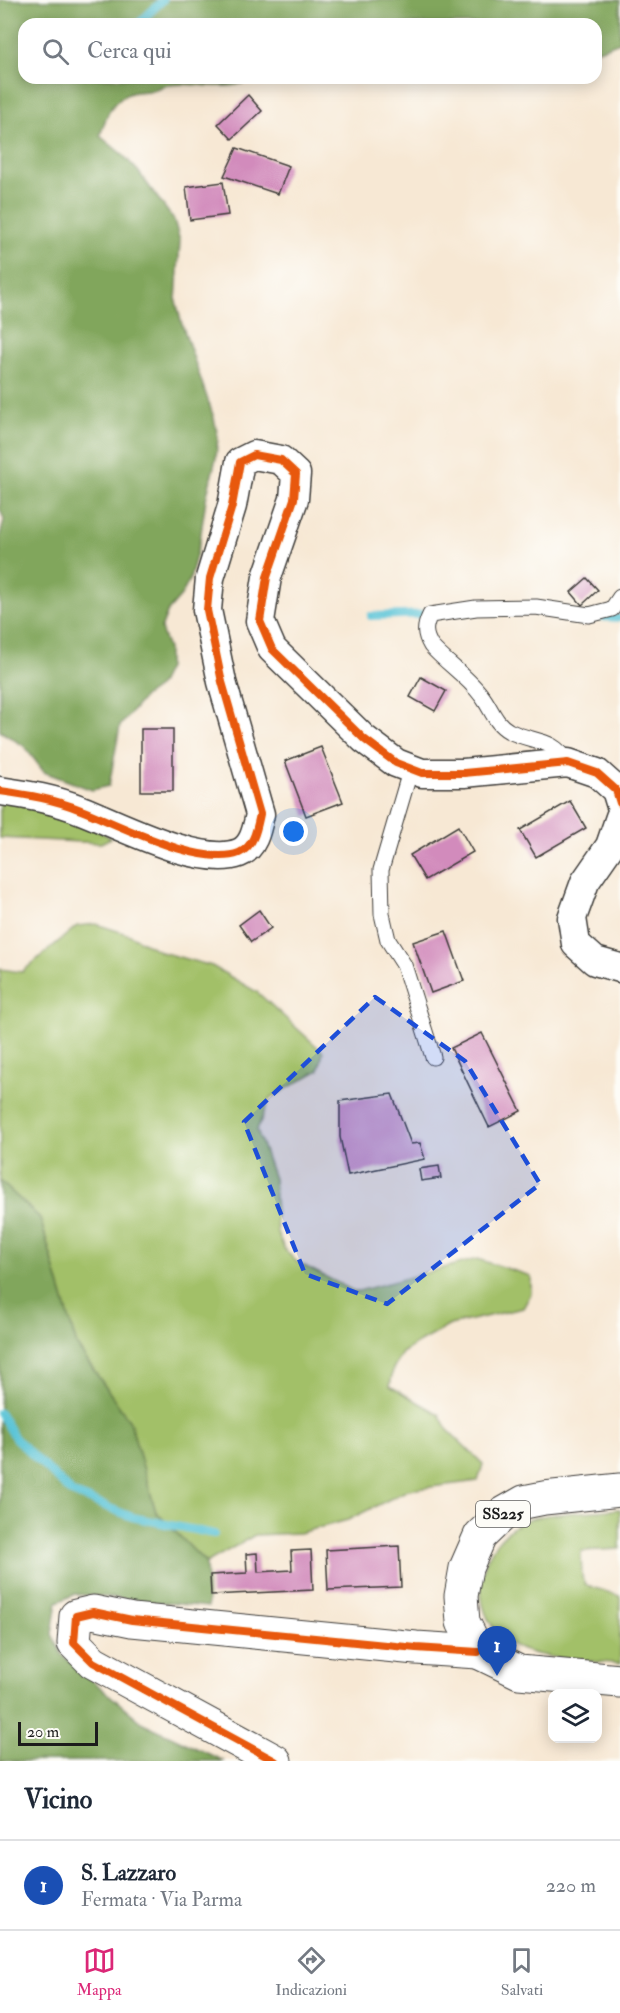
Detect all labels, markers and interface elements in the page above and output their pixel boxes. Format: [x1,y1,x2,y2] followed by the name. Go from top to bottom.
[18,18,602,84] search box
[39,35,72,68] icon: search
[87,37,172,65] text: Cerca qui
[279,817,308,846] your location
[476,1501,530,1527] road number: SS225
[478,1626,516,1676] pin: 1
[548,1689,602,1743] map controls
[548,1689,602,1743] button: layers
[18,1719,98,1746] scale bar
[27,1722,59,1742] text: 20 m
[24,1784,92,1816] text: Vicino
[81,1859,176,1887] text: S. Lazzaro
[40,1873,47,1898] text: 1
[546,1873,596,1898] text: 220 m
[81,1887,242,1912] text: Fermata · Via Parma
[77,1944,122,2000] tab: Mappa
[275,1944,347,2000] tab: Indicazioni
[501,1944,543,2000] tab: Salvati

